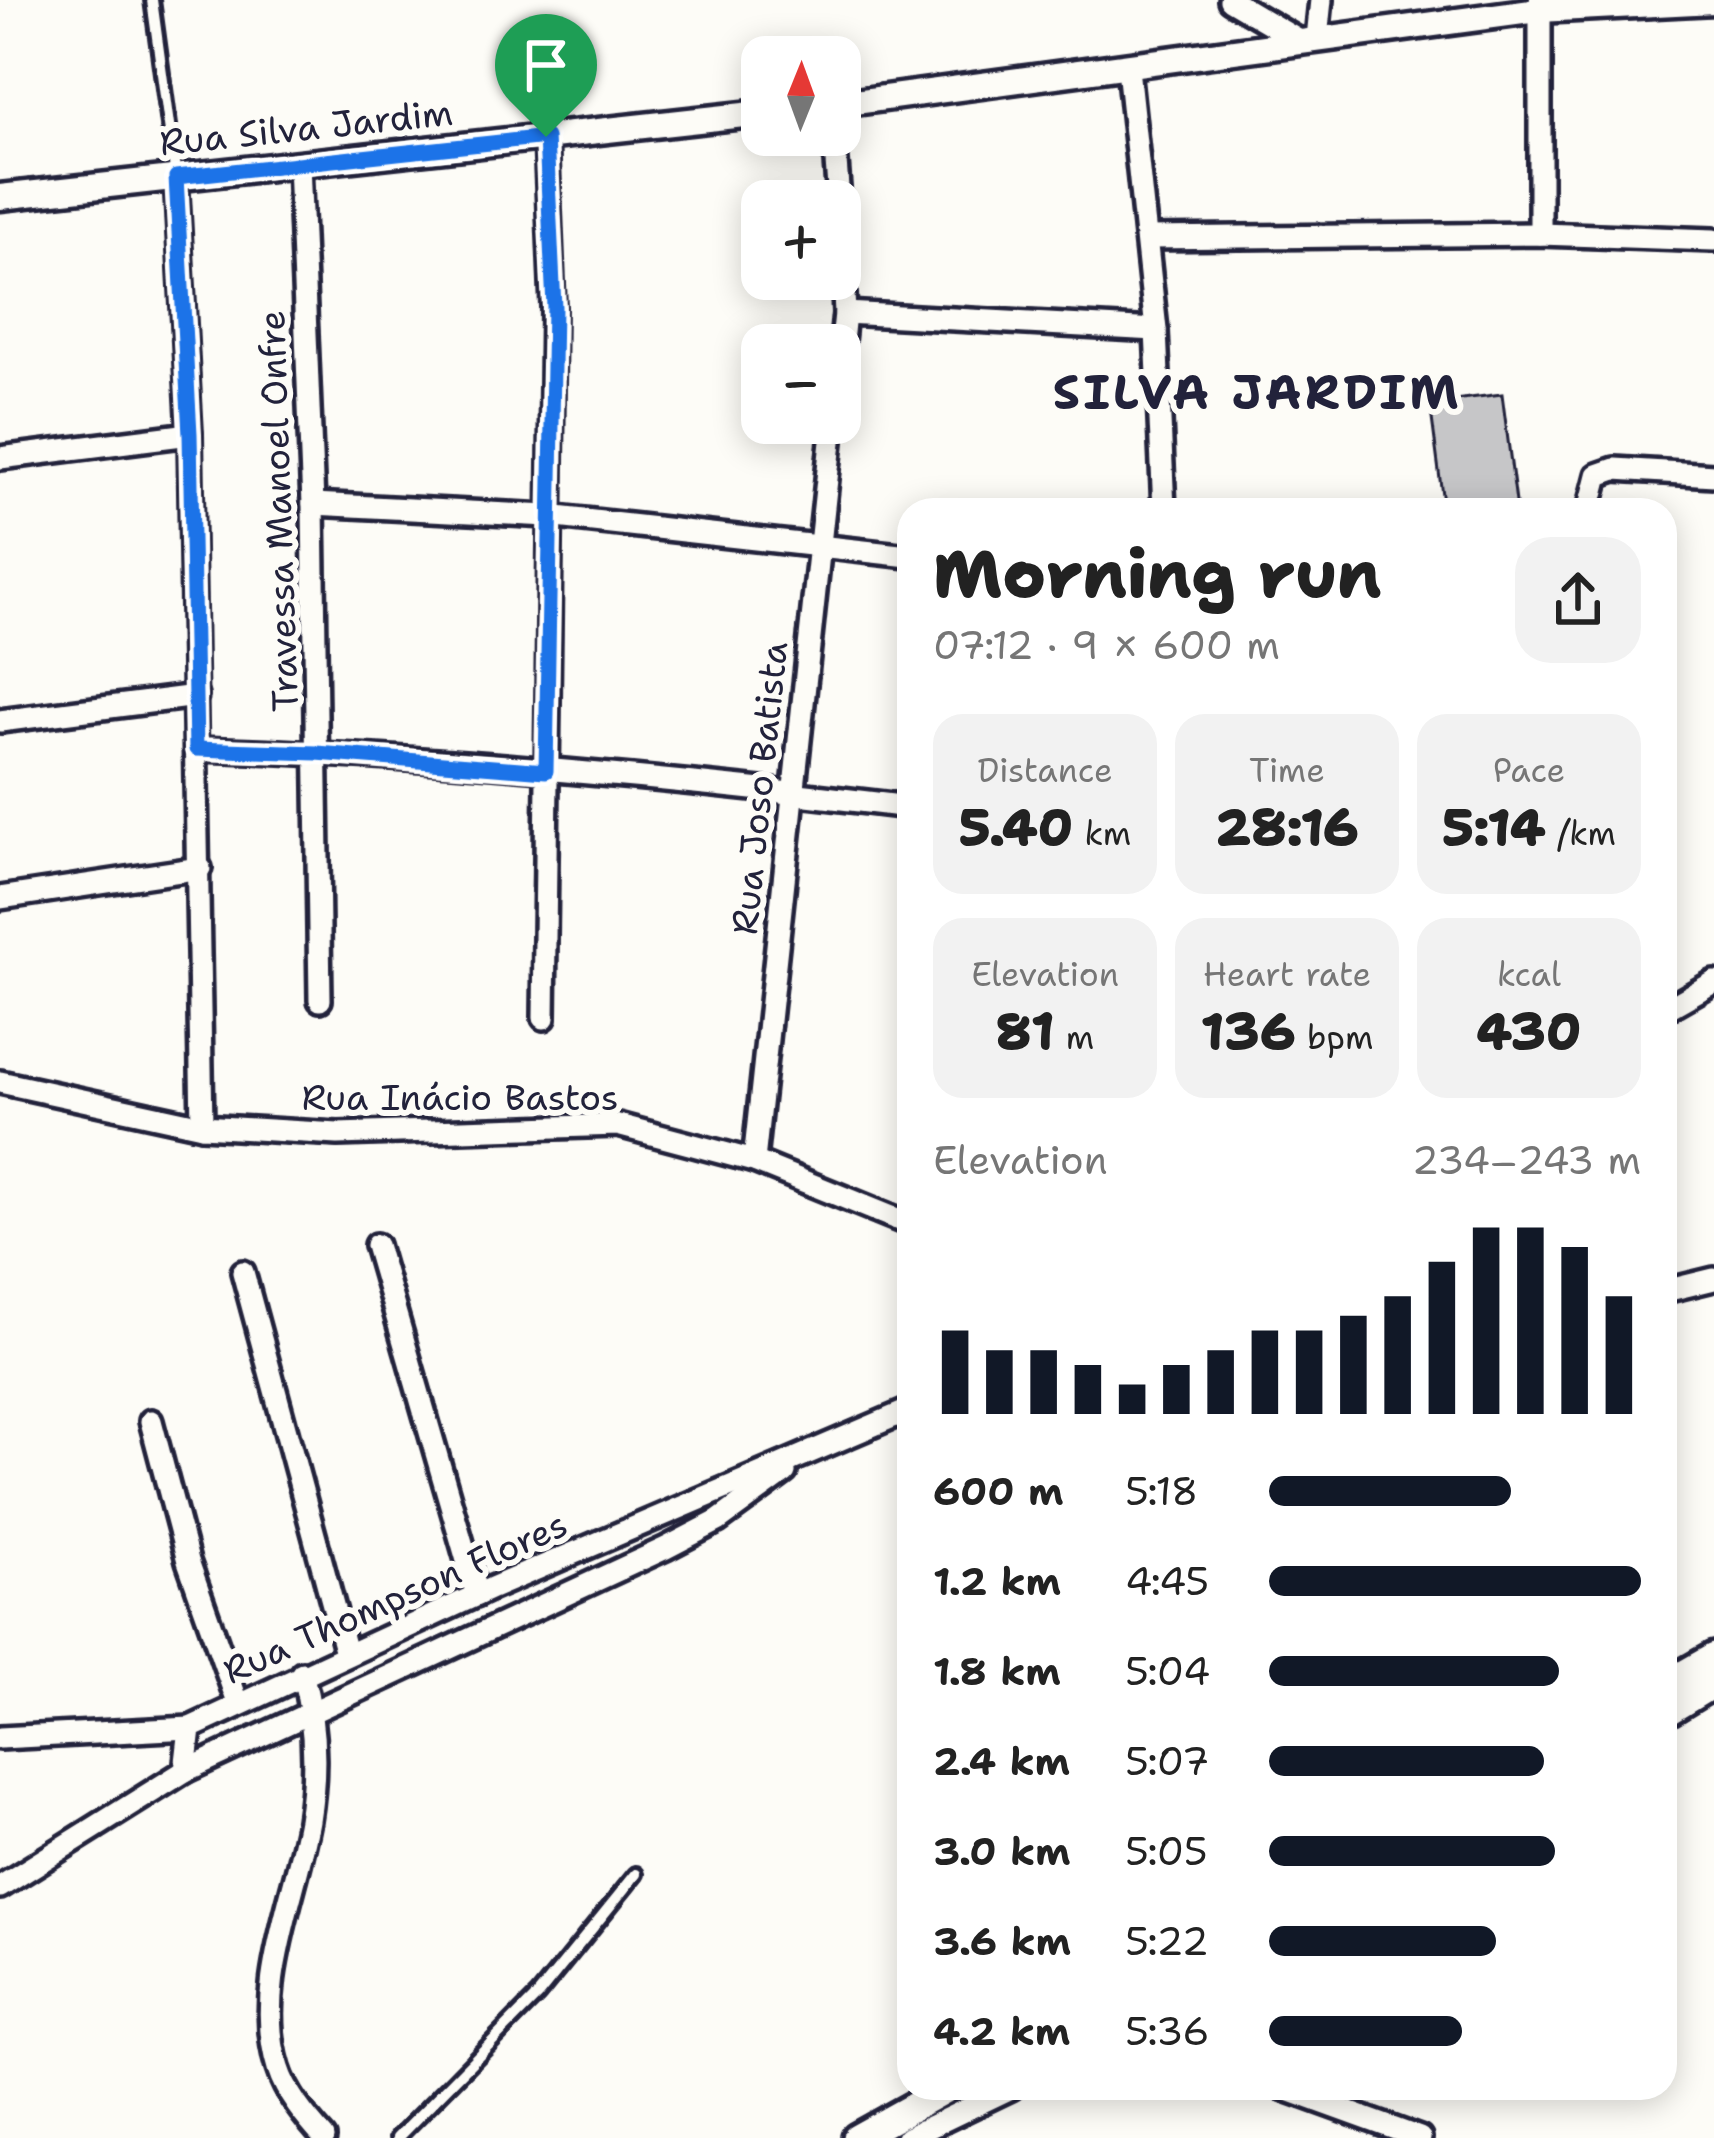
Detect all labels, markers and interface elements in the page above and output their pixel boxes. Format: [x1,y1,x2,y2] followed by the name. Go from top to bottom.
[495,14,597,137] pin
[513,32,579,98] icon: arrive
[741,36,861,156] north arrow
[741,36,861,444] map controls
[157,88,455,167] street label: Rua Silva Jardim
[741,180,861,300] button: +
[247,309,310,713] street label: Travessa Manoel Onfre
[741,324,861,444] button: −
[1052,360,1462,424] district label: SILVA JARDIM
[933,530,1382,618] text: Morning run
[1515,537,1641,663] button: share
[933,619,1280,671] text: 07:12 · 9 × 600 m
[720,639,799,937] street label: Rua Joso Batista
[977,748,1113,793] text: Distance
[1249,748,1325,793] text: Time
[1493,748,1565,793] text: Pace
[959,793,1073,861] text: 5.40
[1215,793,1359,861] text: 28:16
[1442,793,1546,861] text: 5:14
[1073,811,1131,856] text: km
[1546,811,1616,856] text: /km
[971,952,1119,997] text: Elevation
[1203,952,1371,997] text: Heart rate
[1497,952,1561,997] text: kcal
[996,997,1055,1065] text: 81
[1201,997,1296,1065] text: 136
[1477,997,1581,1065] text: 430
[1055,1015,1094,1060] text: m
[1296,1015,1373,1060] text: bpm
[301,1073,619,1122] street label: Rua Inácio Bastos
[933,1134,1108,1186] text: Elevation
[1412,1134,1641,1186] text: 234–243 m
[933,1465,1064,1517] text: 600 m
[1125,1465,1198,1517] text: 5:18
[215,1499,575,1695] street label: Rua Thompson Flores
[933,1555,1061,1607] text: 1.2 km
[1125,1555,1209,1607] text: 4:45
[933,1645,1061,1697] text: 1.8 km
[1125,1645,1210,1697] text: 5:04
[933,1735,1070,1787] text: 2.4 km
[1125,1735,1209,1787] text: 5:07
[933,1825,1071,1877] text: 3.0 km
[1125,1825,1208,1877] text: 5:05
[933,1915,1071,1967] text: 3.6 km
[1125,1915,1209,1967] text: 5:22
[933,2005,1070,2057] text: 4.2 km
[1125,2005,1210,2057] text: 5:36

